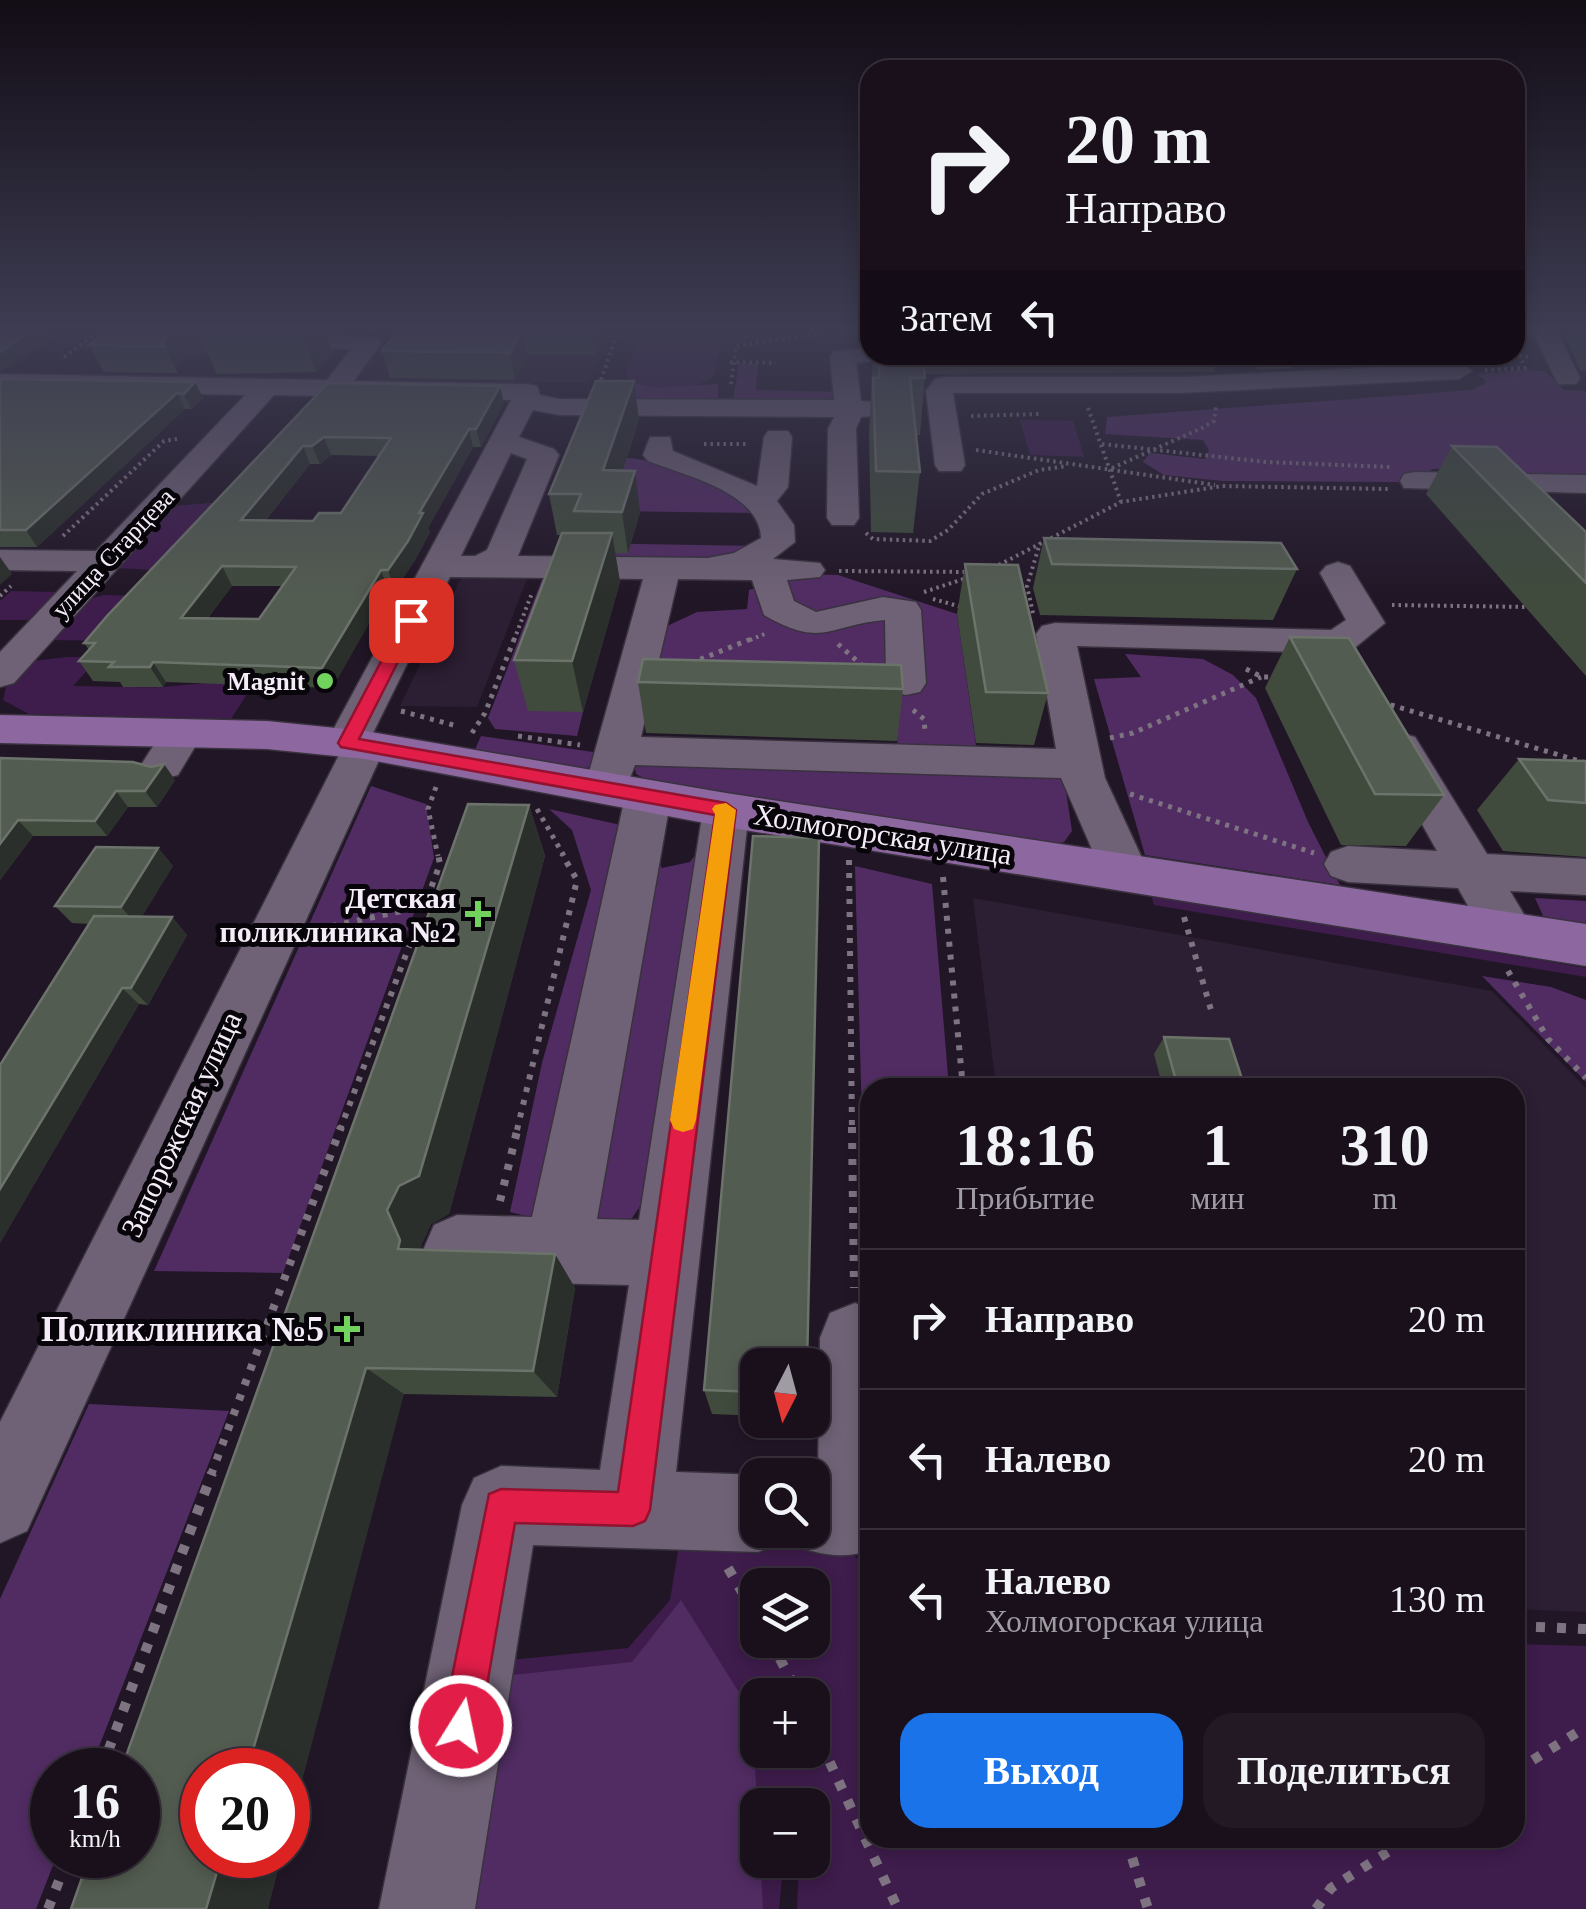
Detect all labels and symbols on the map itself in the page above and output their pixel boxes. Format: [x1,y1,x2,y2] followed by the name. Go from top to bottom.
[46,483,180,623] street label: улица Старцева
[369,578,454,663] pin
[227,668,306,695] place label: Magnit
[314,670,336,692] marker: Magnit
[752,797,1014,871] street label: Холмогорская улица
[220,881,456,948] place label: Детская поликлиника №2
[465,901,491,927] marker: Детская поликлиника №2
[114,1006,248,1242] street label: Запорожская улица
[41,1310,324,1349] place label: Поликлиника №5
[334,1316,360,1342] marker: Поликлиника №5
[740,1348,830,1438] north arrow
[409,1674,513,1778] position arrow
[180,1748,310,1878] speed limit sign: 20

